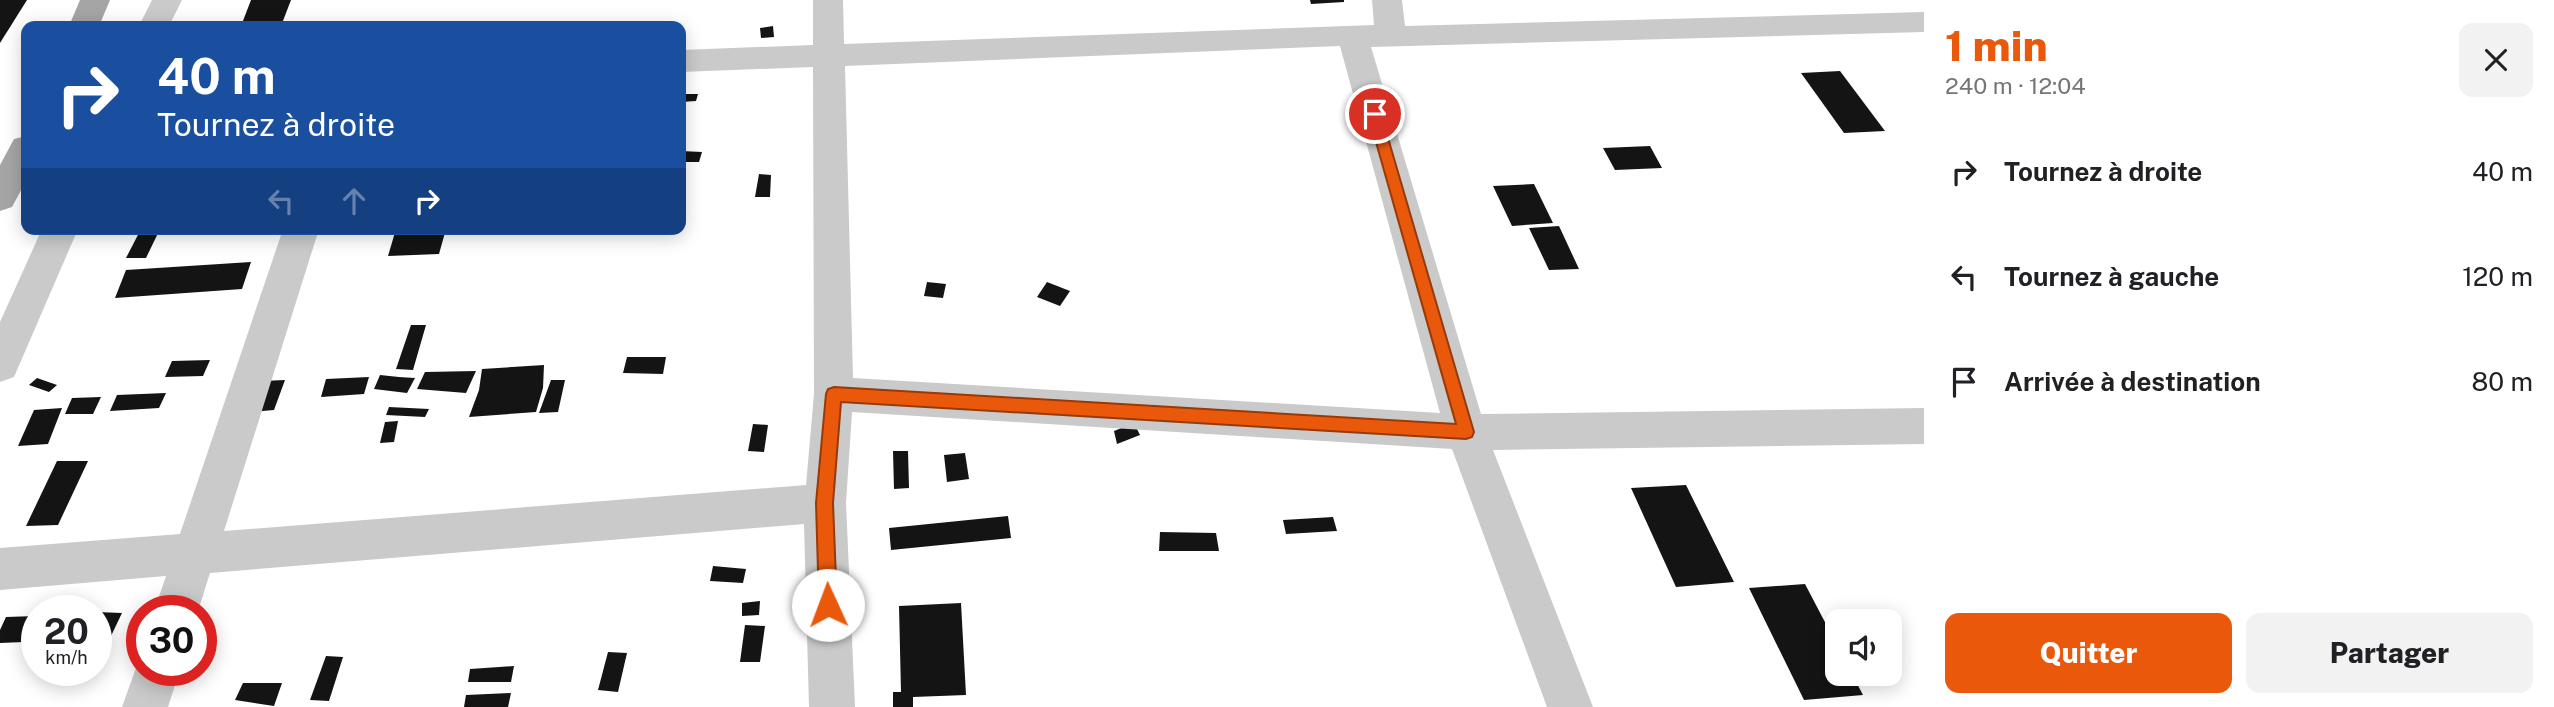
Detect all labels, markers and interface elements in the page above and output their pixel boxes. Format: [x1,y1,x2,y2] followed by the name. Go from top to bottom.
[1945,21,2048,70] text: 1 min
[2459,23,2533,97] button: close
[157,47,276,105] text: 40 m
[42,49,133,140] icon: right
[1945,72,2086,99] text: 240 m · 12:04
[1345,84,1405,144] pin
[1356,95,1394,133] icon: arrive
[157,106,395,143] text: Tournez à droite
[1945,153,1983,191] icon: right
[2004,156,2202,187] text: Tournez à droite
[2472,156,2533,187] text: 40 m
[262,182,300,220] icon: left
[335,182,373,220] icon: ahead
[408,182,446,220] icon: right
[1945,258,1983,296] icon: left
[2004,261,2219,292] text: Tournez à gauche
[2462,261,2533,292] text: 120 m
[1945,363,1983,401] icon: arrive
[2004,366,2261,397] text: Arrivée à destination
[2472,366,2533,397] text: 80 m
[791,568,865,642] position arrow
[126,595,217,686] speed limit sign: 30
[1825,609,1902,686] map controls
[1825,609,1902,686] button: sound
[44,611,89,652] text: 20
[1945,613,2232,693] button: Quitter
[2246,613,2533,693] button: Partager
[45,647,88,668] text: km/h

